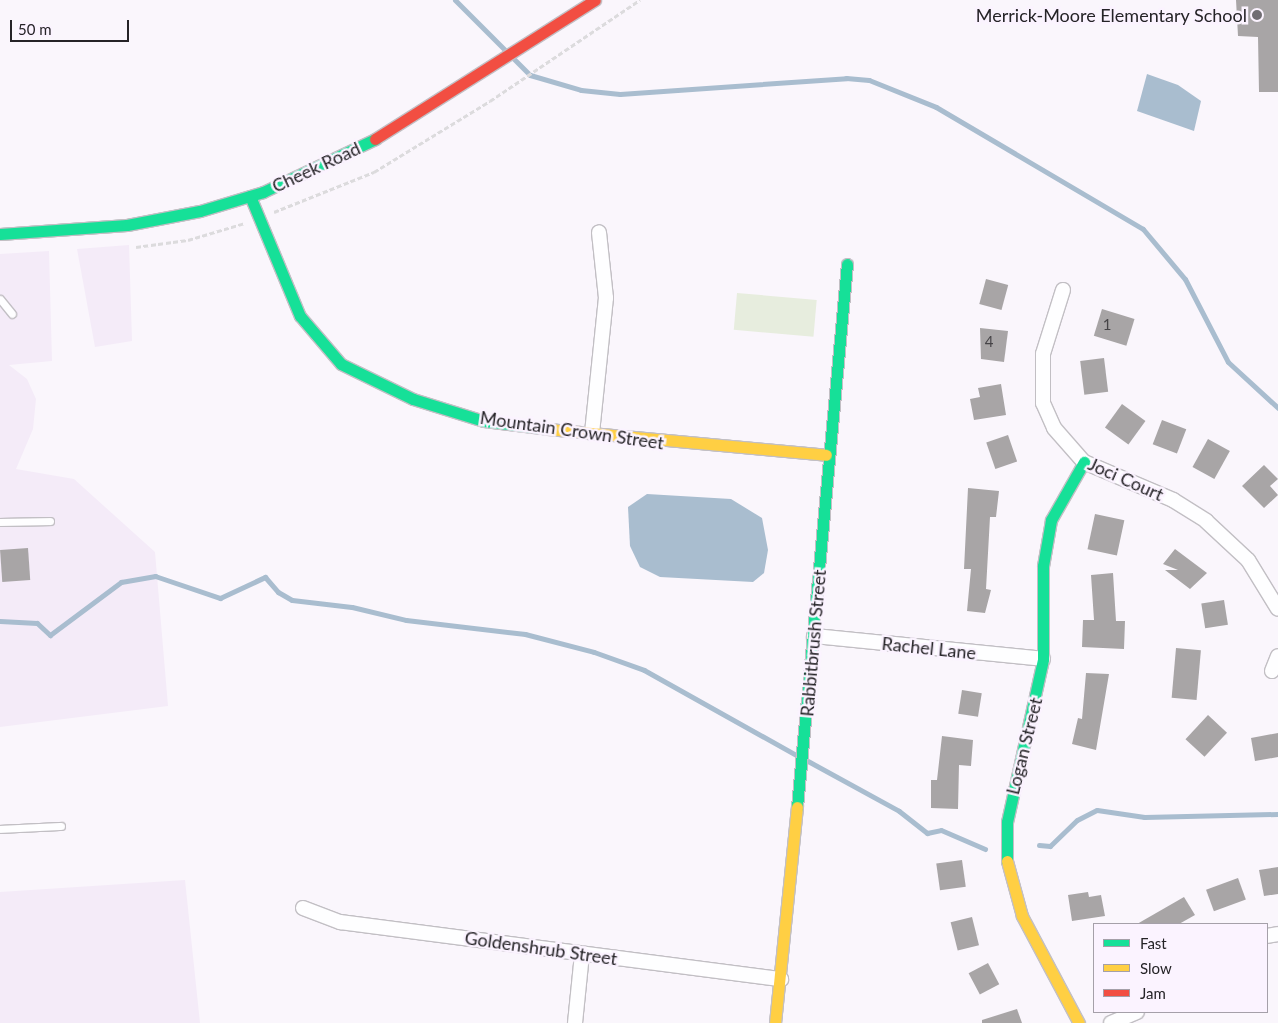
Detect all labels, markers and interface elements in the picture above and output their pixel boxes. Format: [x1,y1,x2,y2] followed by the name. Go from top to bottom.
[975,4,1247,26] place label: Merrick-Moore Elementary School
[1251,9,1263,21] marker: Merrick-Moore Elementary School
[12,10,131,42] scale bar
[18,20,52,38] text: 50 m
[268,137,364,197] street label: Cheek Road
[1103,316,1111,334] house number: 1
[985,333,993,351] house number: 4
[479,406,665,454] street label: Mountain Crown Street
[1085,453,1167,505] street label: Joci Court
[796,569,830,717] street label: Rabbitbrush Street
[881,632,977,664] street label: Rachel Lane
[1002,695,1046,797] street label: Logan Street
[1093,923,1268,1013] legend
[463,927,619,969] street label: Goldenshrub Street
[1140,934,1167,952] text: Fast
[1140,959,1172,977] text: Slow
[1140,984,1166,1002] text: Jam

